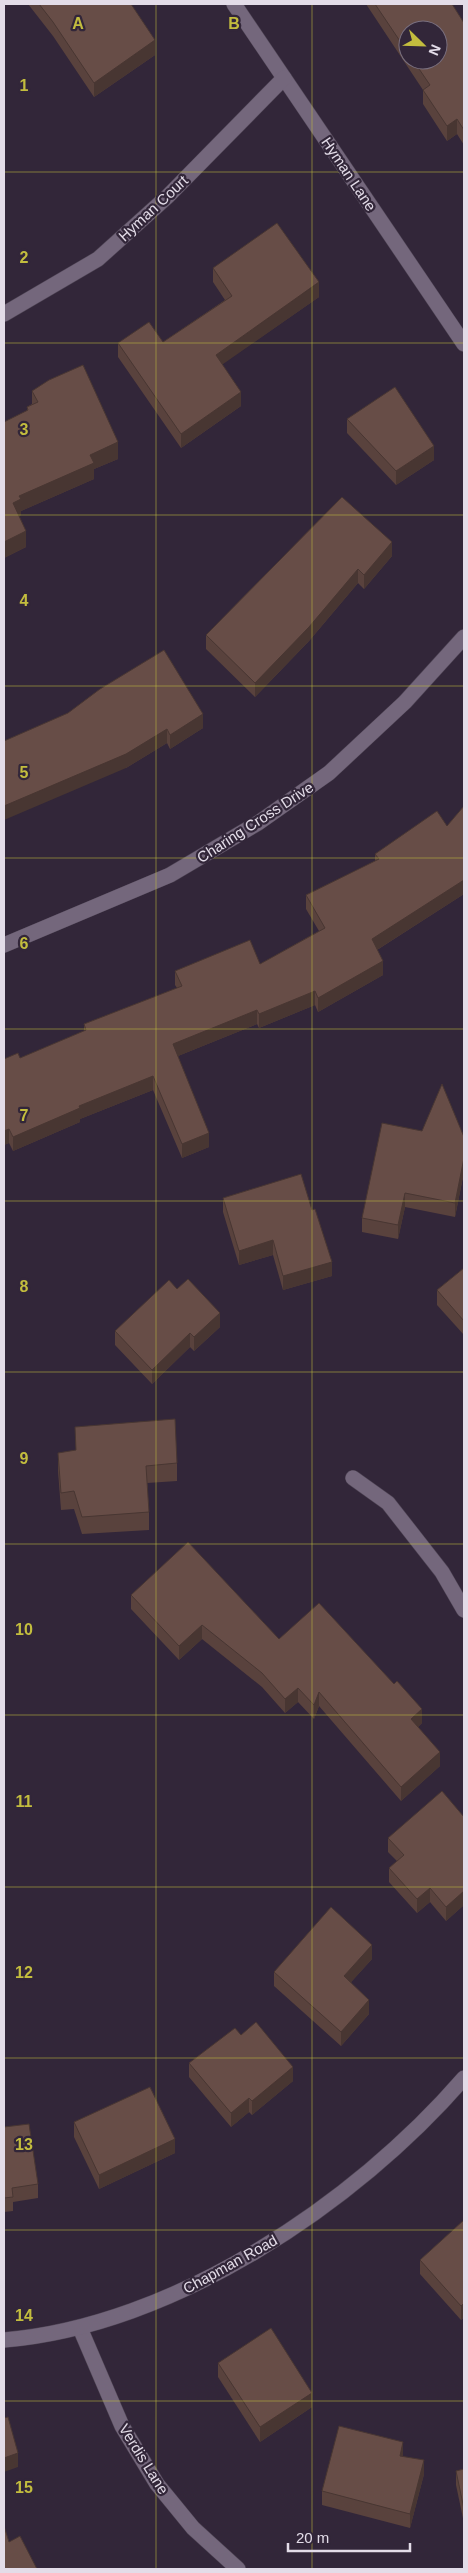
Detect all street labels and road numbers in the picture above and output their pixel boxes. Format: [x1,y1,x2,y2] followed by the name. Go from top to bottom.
[318,134,380,214] street label: Hyman Lane
[115,171,192,244] street label: Hyman Court
[194,778,316,866] street label: Charing Cross Drive
[180,2231,280,2297] street label: Chapman Road
[116,2421,172,2497] street label: Verdis Lane

